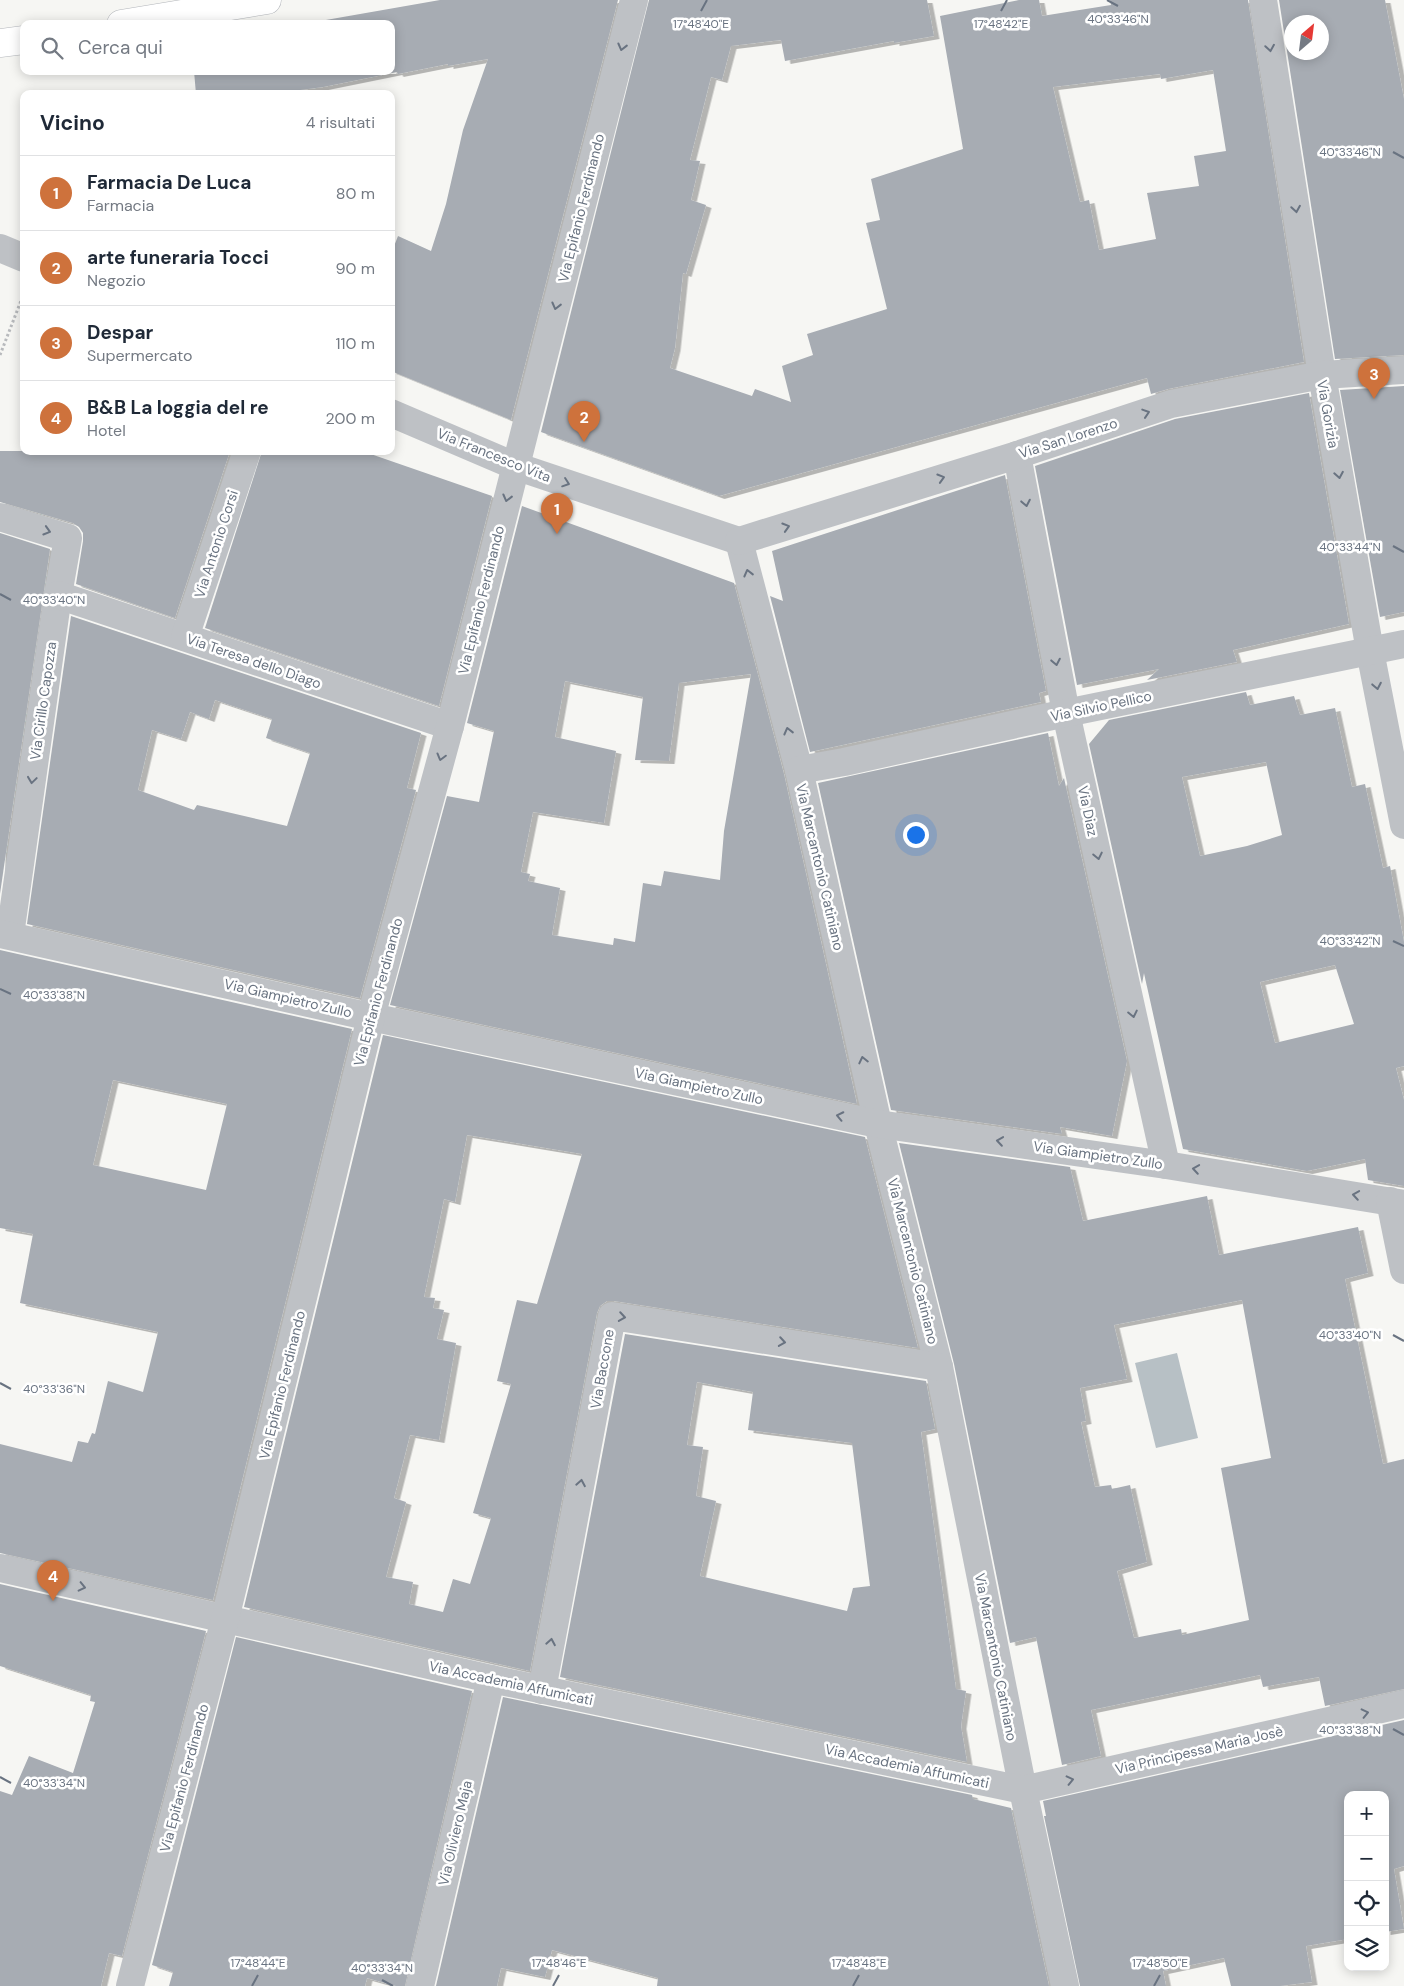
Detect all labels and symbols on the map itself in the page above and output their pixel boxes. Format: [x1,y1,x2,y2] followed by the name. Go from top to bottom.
[1087,11,1149,27] text: 40°33'46"N
[1284,15,1329,60] north arrow
[673,16,729,32] text: 17°48'40"E
[974,16,1029,32] text: 17°48'42"E
[617,43,628,52] one-way arrow
[1265,44,1275,53] one-way arrow
[554,132,608,284] street label: Via Epifanio Ferdinando
[1319,144,1381,160] text: 40°33'46"N
[1290,204,1300,213] one-way arrow
[551,302,562,311] one-way arrow
[1358,358,1390,399] pin: 3
[1313,378,1343,450] street label: Via Gorizia
[568,401,600,442] pin: 2
[1141,408,1149,418] one-way arrow
[1016,414,1120,462] street label: Via San Lorenzo
[434,424,554,486] street label: Via Francesco Vita
[1334,470,1344,479] one-way arrow
[936,474,945,484] one-way arrow
[562,477,570,487] one-way arrow
[190,488,242,600] street label: Via Antonio Corsi
[502,493,513,502] one-way arrow
[541,493,573,534] pin: 1
[1020,498,1030,507] one-way arrow
[781,522,789,532] one-way arrow
[454,524,508,676] street label: Via Epifanio Ferdinando
[42,525,50,535] one-way arrow
[1319,539,1381,555] text: 40°33'44"N
[743,570,753,578] one-way arrow
[23,592,85,608] text: 40°33'40"N
[184,629,324,693] street label: Via Teresa dello Diago
[26,641,60,761] street label: Via Cirillo Capozza
[1051,658,1061,667] one-way arrow
[1371,682,1382,691] one-way arrow
[1049,686,1153,726] street label: Via Silvio Pellico
[783,726,794,735] one-way arrow
[437,752,447,761] one-way arrow
[27,776,38,784] one-way arrow
[792,782,848,952] street label: Via Marcantonio Catiniano
[1074,784,1102,838] street label: Via Diaz
[903,822,929,848] your location
[1092,851,1102,860] one-way arrow
[350,916,406,1068] street label: Via Epifanio Ferdinando
[1319,933,1381,949] text: 40°33'42"N
[222,975,354,1021] street label: Via Giampietro Zullo
[23,987,85,1003] text: 40°33'38"N
[1127,1010,1138,1019] one-way arrow
[858,1055,869,1064] one-way arrow
[633,1064,765,1108] street label: Via Giampietro Zullo
[835,1111,844,1122] one-way arrow
[996,1137,1004,1147] one-way arrow
[1032,1137,1164,1173] street label: Via Giampietro Zullo
[1191,1165,1200,1175] one-way arrow
[884,1176,942,1346] street label: Via Marcantonio Catiniano
[1352,1191,1360,1201] one-way arrow
[255,1309,309,1461] street label: Via Epifanio Ferdinando
[618,1311,626,1322] one-way arrow
[1319,1327,1381,1343] text: 40°33'40"N
[586,1328,618,1410] street label: Via Baccone
[778,1337,786,1347] one-way arrow
[23,1381,85,1397] text: 40°33'36"N
[575,1478,585,1487] one-way arrow
[37,1560,69,1601] pin: 4
[971,1571,1021,1743] street label: Via Marcantonio Catiniano
[77,1581,86,1592] one-way arrow
[546,1638,556,1647] one-way arrow
[427,1657,595,1709] street label: Via Accademia Affumicati
[156,1702,212,1854] street label: Via Epifanio Ferdinando
[1361,1708,1370,1719] one-way arrow
[1113,1722,1285,1778] street label: Via Principessa Maria Josè
[1319,1722,1381,1738] text: 40°33'38"N
[823,1740,991,1792] street label: Via Accademia Affumicati
[23,1775,85,1791] text: 40°33'34"N
[1066,1775,1075,1785] one-way arrow
[434,1779,476,1887] street label: Via Oliviero Maja
[231,1955,286,1971] text: 17°48'44"E
[531,1955,587,1971] text: 17°48'46"E
[832,1955,887,1971] text: 17°48'48"E
[1132,1955,1188,1971] text: 17°48'50"E
[351,1960,413,1976] text: 40°33'34"N

